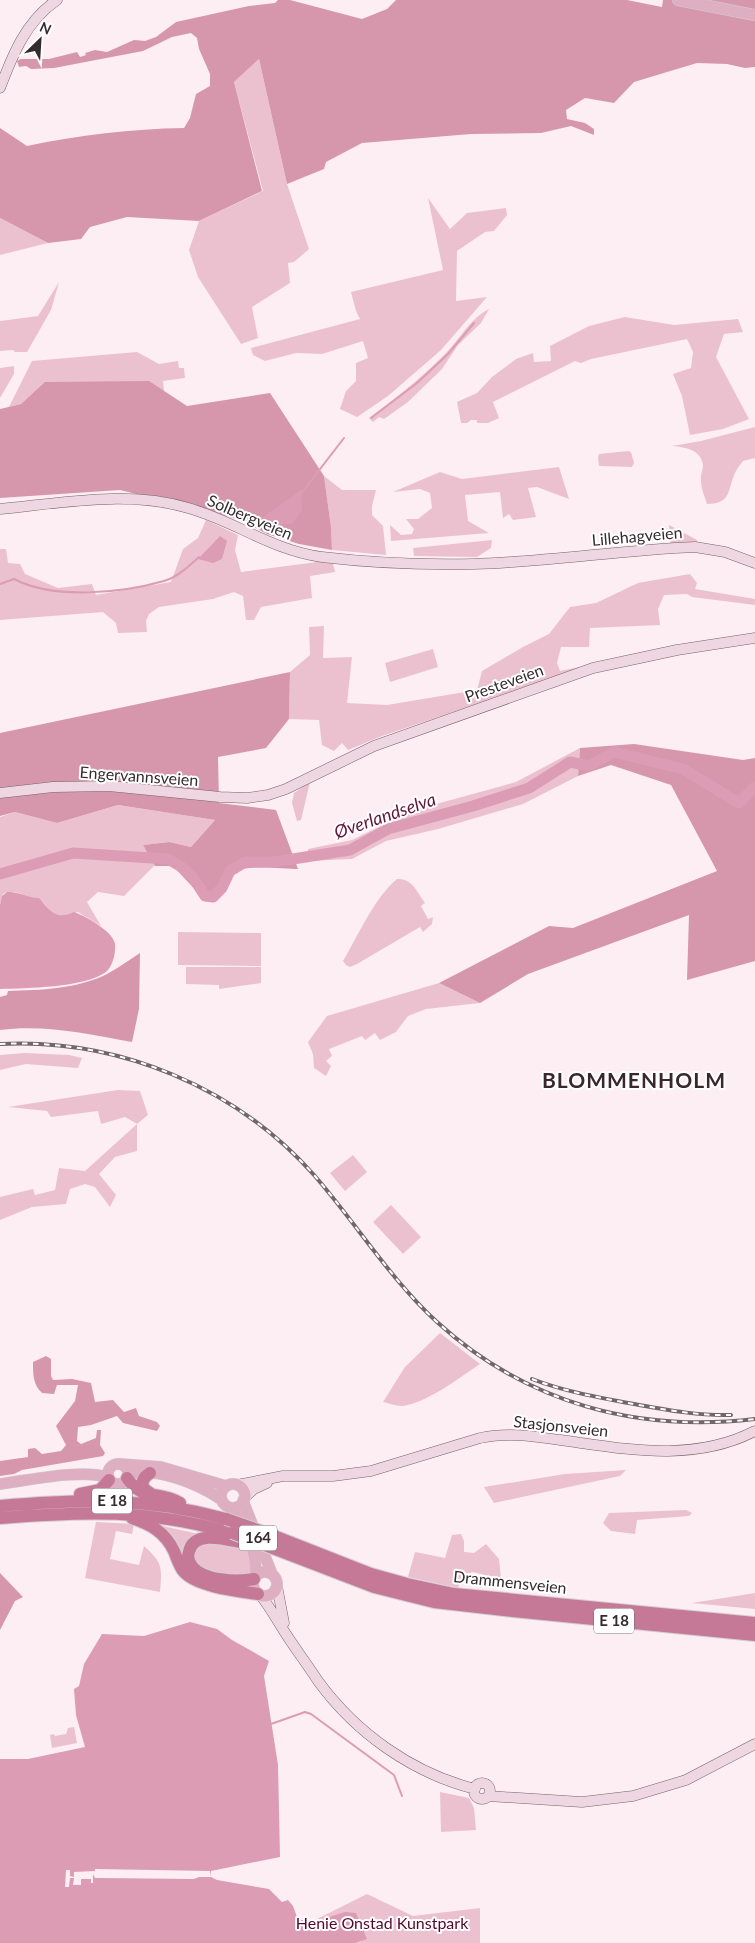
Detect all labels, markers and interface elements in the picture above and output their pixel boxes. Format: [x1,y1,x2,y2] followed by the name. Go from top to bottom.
[15,15,65,65] north arrow
[37,18,54,38] text: N
[205,490,296,543] street label: Solbergveien
[591,522,683,549] street label: Lillehagveien
[462,660,546,705] street label: Presteveien
[79,762,199,789] street label: Engervannsveien
[331,787,438,843] water label: Øverlandselva
[542,1067,726,1092] district label: BLOMMENHOLM
[513,1411,609,1440] street label: Stasjonsveien
[92,1488,132,1514] road number: E 18
[239,1526,277,1550] road number: 164
[452,1566,568,1597] street label: Drammensveien
[594,1608,634,1634] road number: E 18
[296,1913,469,1932] park label: Henie Onstad Kunstpark

